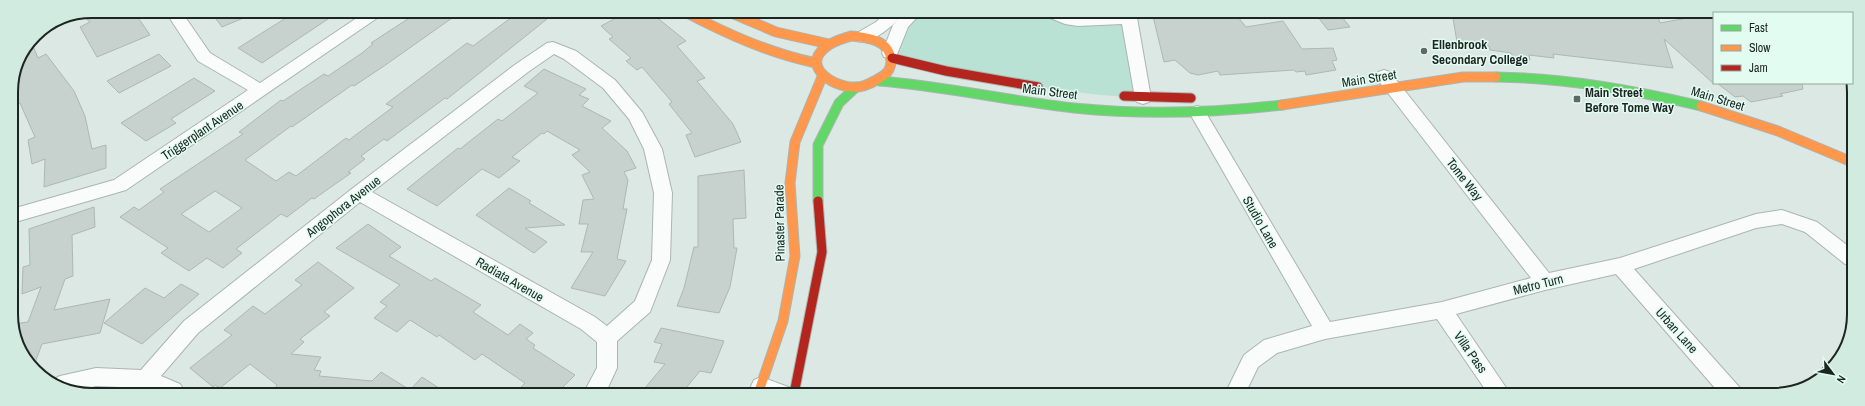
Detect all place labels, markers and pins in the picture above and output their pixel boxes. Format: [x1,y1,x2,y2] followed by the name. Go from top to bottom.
[1432,36,1528,68] place label: Ellenbrook Secondary College
[1419,46,1429,56] marker: Ellenbrook Secondary College
[1585,84,1674,116] place label: Main Street Before Tome Way
[1572,94,1582,104] marker: Main Street Before Tome Way

